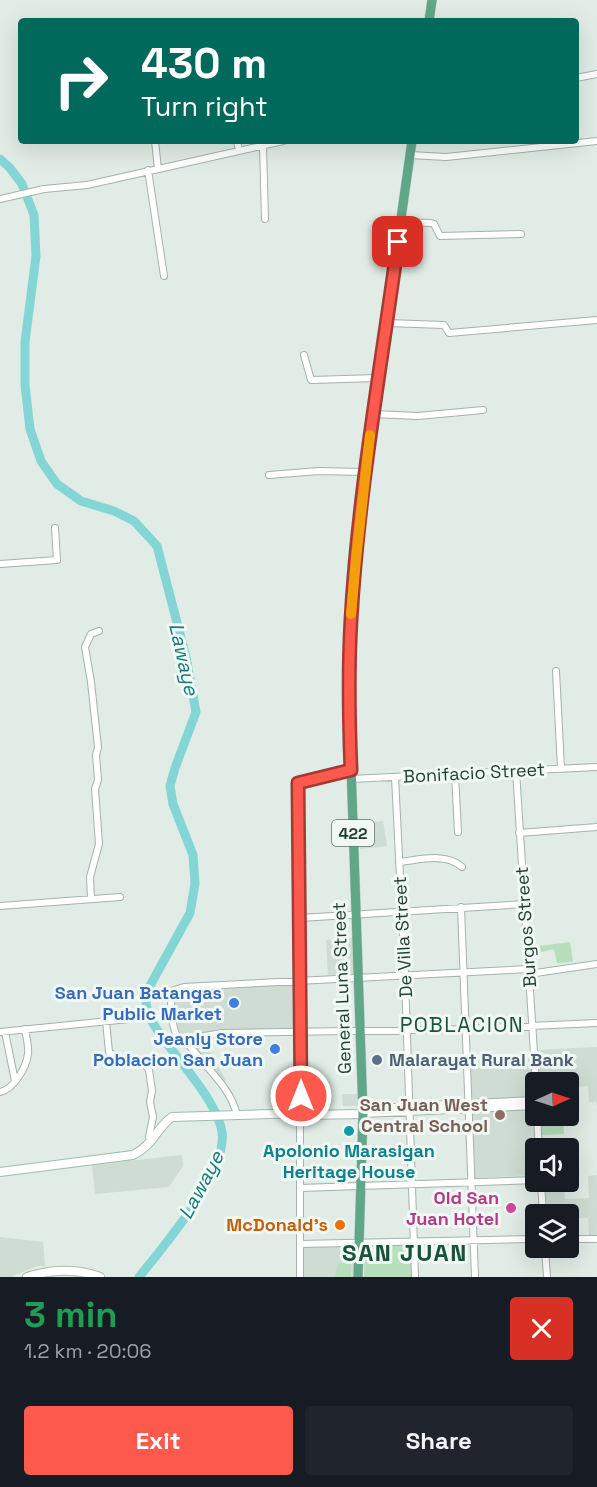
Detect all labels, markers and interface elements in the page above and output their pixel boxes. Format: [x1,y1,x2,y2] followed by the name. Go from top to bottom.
[141,37,267,90] text: 430 m
[42,42,120,120] icon: right
[141,89,268,124] text: Turn right
[372,216,423,267] pin
[381,225,414,258] icon: arrive
[163,620,205,699] water label: Lawaye
[402,757,546,788] street label: Bonifacio Street
[332,820,374,846] road number: 422
[510,866,541,988] street label: Burgos Street
[388,876,417,998] street label: De Villa Street
[327,902,356,1074] street label: General Luna Street
[55,981,222,1025] place label: San Juan Batangas Public Market
[227,996,241,1010] marker: San Juan Batangas Public Market
[400,1011,524,1038] district label: POBLACION
[93,1027,263,1071] place label: Jeanly Store Poblacion San Juan
[268,1042,282,1056] marker: Jeanly Store Poblacion San Juan
[389,1048,574,1071] place label: Malarayat Rural Bank
[370,1053,384,1067] marker: Malarayat Rural Bank
[269,1064,333,1128] position arrow
[525,1072,579,1126] north arrow
[525,1072,579,1258] map controls
[360,1093,488,1137] place label: San Juan West Central School
[493,1108,507,1122] marker: San Juan West Central School
[342,1124,356,1138] marker: Apolonio Marasigan Heritage House
[525,1138,579,1192] button: sound
[263,1139,435,1183] place label: Apolonio Marasigan Heritage House
[172,1145,230,1224] water label: Lawaye
[406,1186,499,1230] place label: Old San Juan Hotel
[504,1201,518,1215] marker: Old San Juan Hotel
[525,1204,579,1258] button: layers
[226,1213,328,1236] place label: McDonald's
[333,1218,347,1232] marker: McDonald's
[342,1237,468,1268] district label: SAN JUAN
[24,1292,118,1338] text: 3 min
[510,1297,573,1360] button: close
[24,1338,152,1364] text: 1.2 km · 20:06
[24,1406,293,1475] button: Exit
[305,1406,573,1475] button: Share

